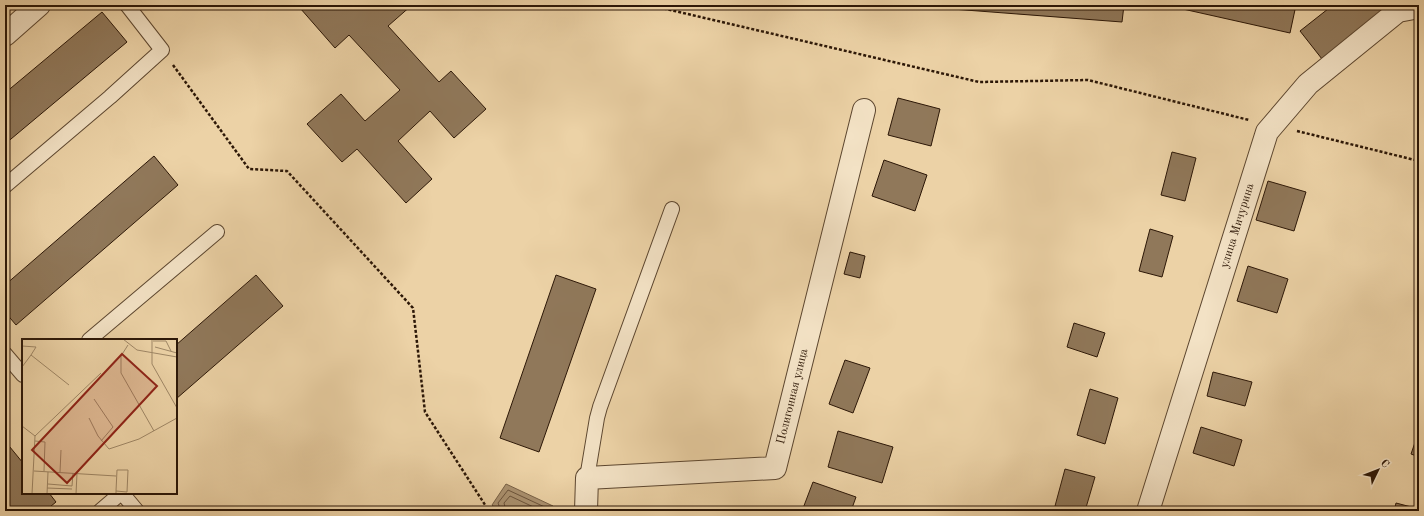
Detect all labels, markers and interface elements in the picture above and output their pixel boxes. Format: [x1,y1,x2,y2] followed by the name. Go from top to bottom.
[1219,182,1257,270] street label: улица Мичурина
[22,339,177,494] inset map
[775,347,810,445] street label: Полигонная улица
[1358,450,1398,490] north arrow
[1378,458,1391,471] text: С

